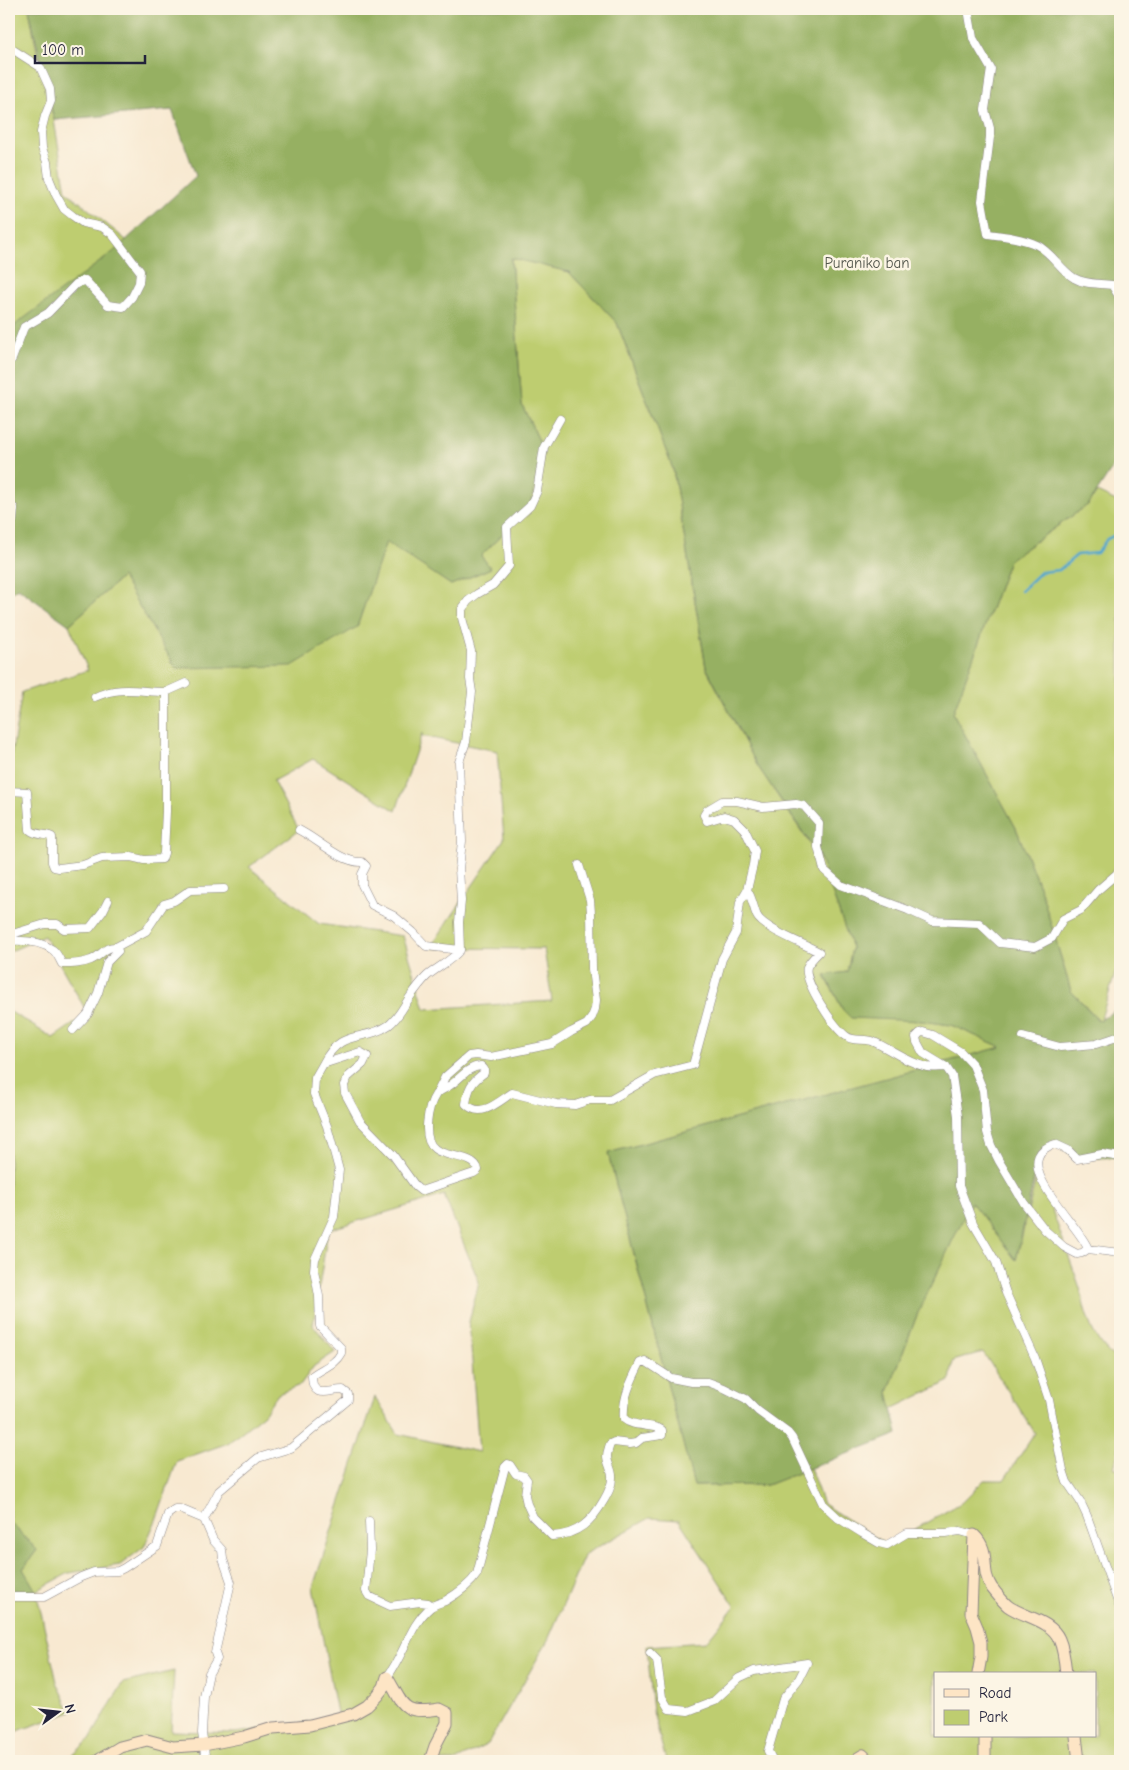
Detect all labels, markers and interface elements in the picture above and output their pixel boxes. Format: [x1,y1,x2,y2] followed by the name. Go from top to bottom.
[35,32,145,64] scale bar
[42,41,84,59] text: 100 m
[824,254,910,272] park label: Puraniko ban
[934,1672,1096,1738] legend
[979,1684,1011,1702] text: Road
[32,1688,82,1738] north arrow
[61,1702,79,1715] text: N
[979,1708,1008,1726] text: Park

